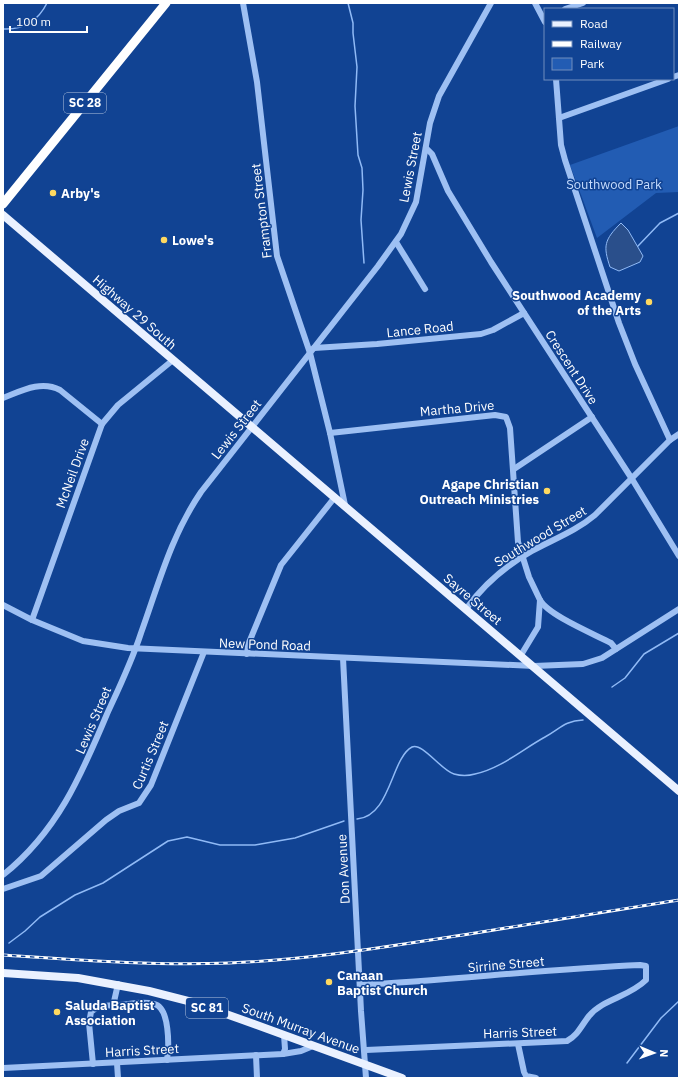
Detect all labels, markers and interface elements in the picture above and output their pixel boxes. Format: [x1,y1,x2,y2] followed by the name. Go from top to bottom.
[10,8,87,34] scale bar
[544,8,674,80] legend
[16,14,51,29] text: 100 m
[580,16,608,31] text: Road
[580,36,622,51] text: Railway
[580,56,605,71] text: Park
[64,93,106,113] road number: SC 28
[395,130,426,204] street label: Lewis Street
[247,163,276,259] street label: Frampton Street
[566,176,662,193] park label: Southwood Park
[61,185,101,202] place label: Arby's
[48,188,58,198] marker: Arby's
[172,232,214,249] place label: Lowe's
[159,235,169,245] marker: Lowe's
[89,271,180,353] street label: Highway 29 South
[512,287,641,319] place label: Southwood Academy of the Arts
[644,297,654,307] marker: Southwood Academy of the Arts
[386,318,454,341] street label: Lance Road
[541,327,602,408] street label: Crescent Drive
[208,396,265,463] street label: Lewis Street
[419,397,495,420] street label: Martha Drive
[52,436,93,511] street label: McNeil Drive
[419,476,539,508] place label: Agape Christian Outreach Ministries
[542,486,552,496] marker: Agape Christian Outreach Ministries
[491,502,590,571] street label: Southwood Street
[440,570,506,629] street label: Sayre Street
[219,634,311,655] street label: New Pond Road
[72,684,115,757] street label: Lewis Street
[128,718,173,792] street label: Curtis Street
[333,834,354,904] street label: Don Avenue
[467,953,545,976] street label: Sirrine Street
[337,967,428,999] place label: Canaan Baptist Church
[324,977,334,987] marker: Canaan Baptist Church
[65,997,155,1029] place label: Saluda Baptist Association
[186,998,228,1018] road number: SC 81
[239,999,362,1058] street label: South Murray Avenue
[52,1007,62,1017] marker: Saluda Baptist Association
[483,1023,557,1042] street label: Harris Street
[634,1033,674,1073] north arrow
[105,1040,179,1061] street label: Harris Street
[657,1049,671,1058] text: N

